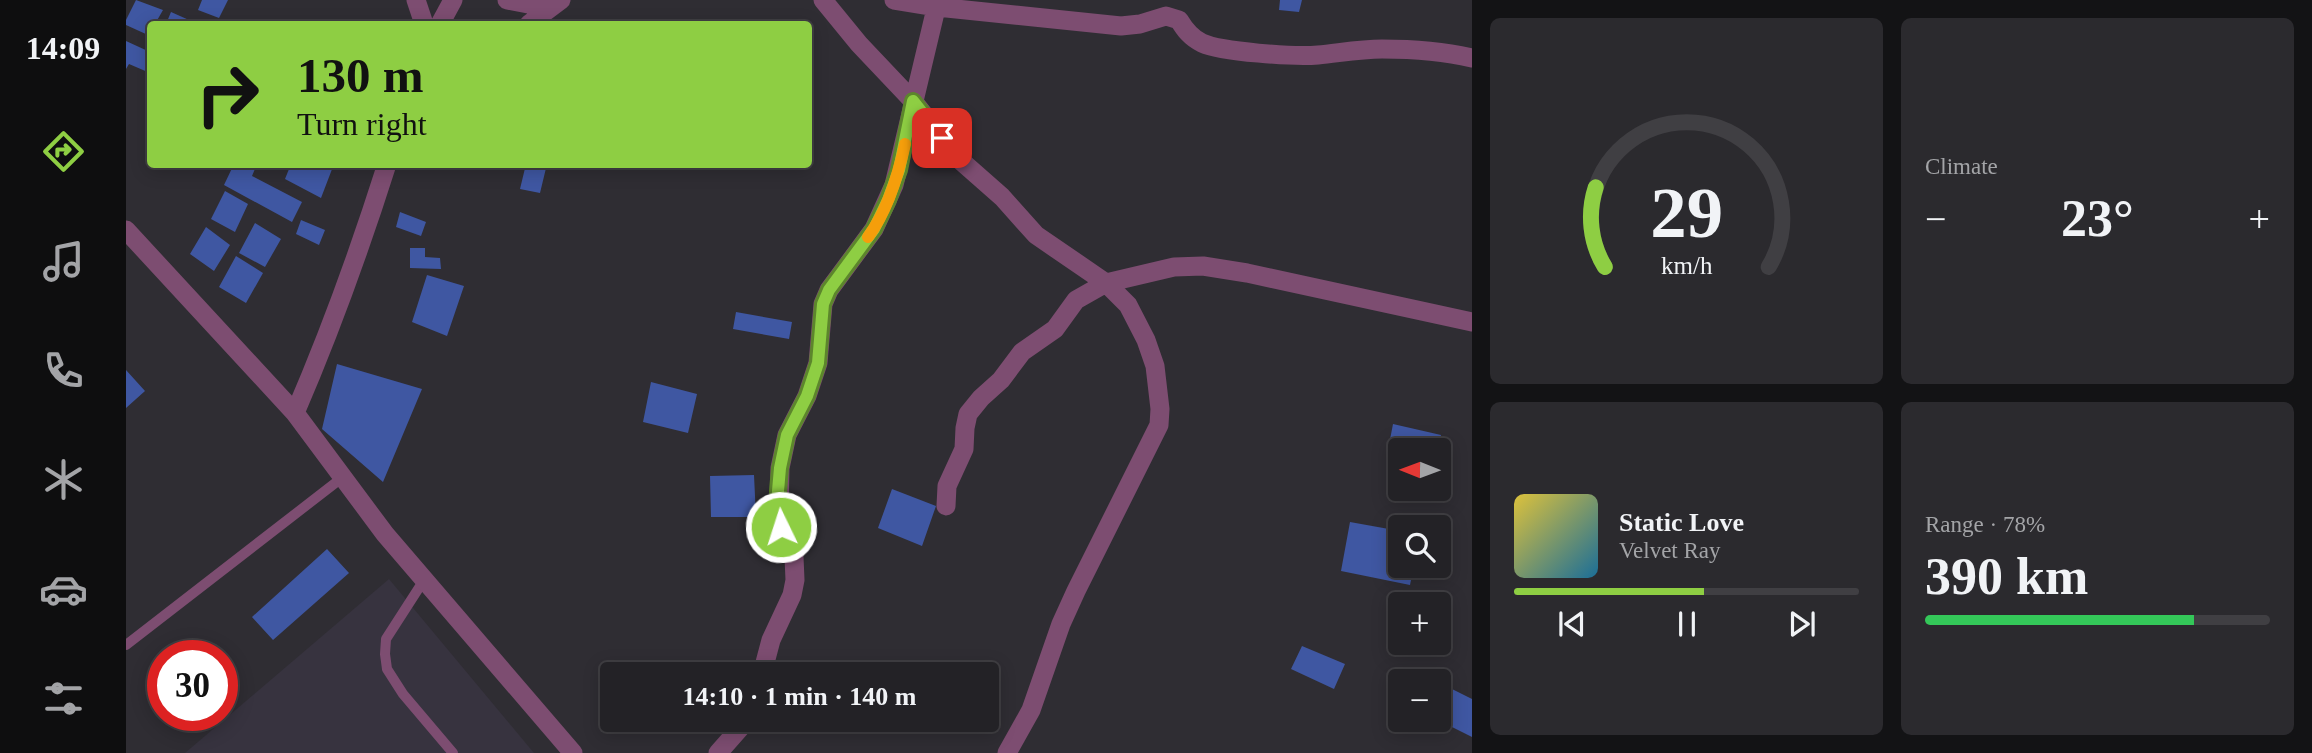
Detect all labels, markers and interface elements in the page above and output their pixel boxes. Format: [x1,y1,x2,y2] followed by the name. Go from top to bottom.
[26,30,100,66] text: 14:09
[297,48,424,103] text: 130 m
[182,49,273,140] icon: right
[297,106,427,142] text: Turn right
[912,108,972,168] pin
[923,119,961,157] icon: arrive
[39,127,88,176] icon: directions
[1925,154,1998,179] text: Climate
[1650,172,1723,253] text: 29
[2061,190,2134,247] text: 23°
[1925,198,1946,240] text: −
[2249,198,2270,240] text: +
[39,237,88,286] icon: music
[1661,252,1713,279] text: km/h
[39,346,88,395] icon: phone
[1388,438,1451,500] north arrow
[1388,438,1451,732] map controls
[39,455,88,504] icon: climate
[744,490,818,564] position arrow
[1619,508,1744,537] text: Static Love
[1925,512,2045,537] text: Range · 78%
[1388,515,1451,578] button: search
[1619,538,1721,563] text: Velvet Ray
[1925,548,2088,605] text: 390 km
[39,565,88,614] icon: car
[1388,592,1451,655] button: +
[1553,605,1591,643] icon: previous
[1668,605,1706,643] icon: pause
[1783,605,1821,643] icon: next
[147,640,238,731] speed limit sign: 30
[1388,669,1451,732] button: −
[39,674,88,723] icon: filters
[683,682,917,711] text: 14:10 · 1 min · 140 m

